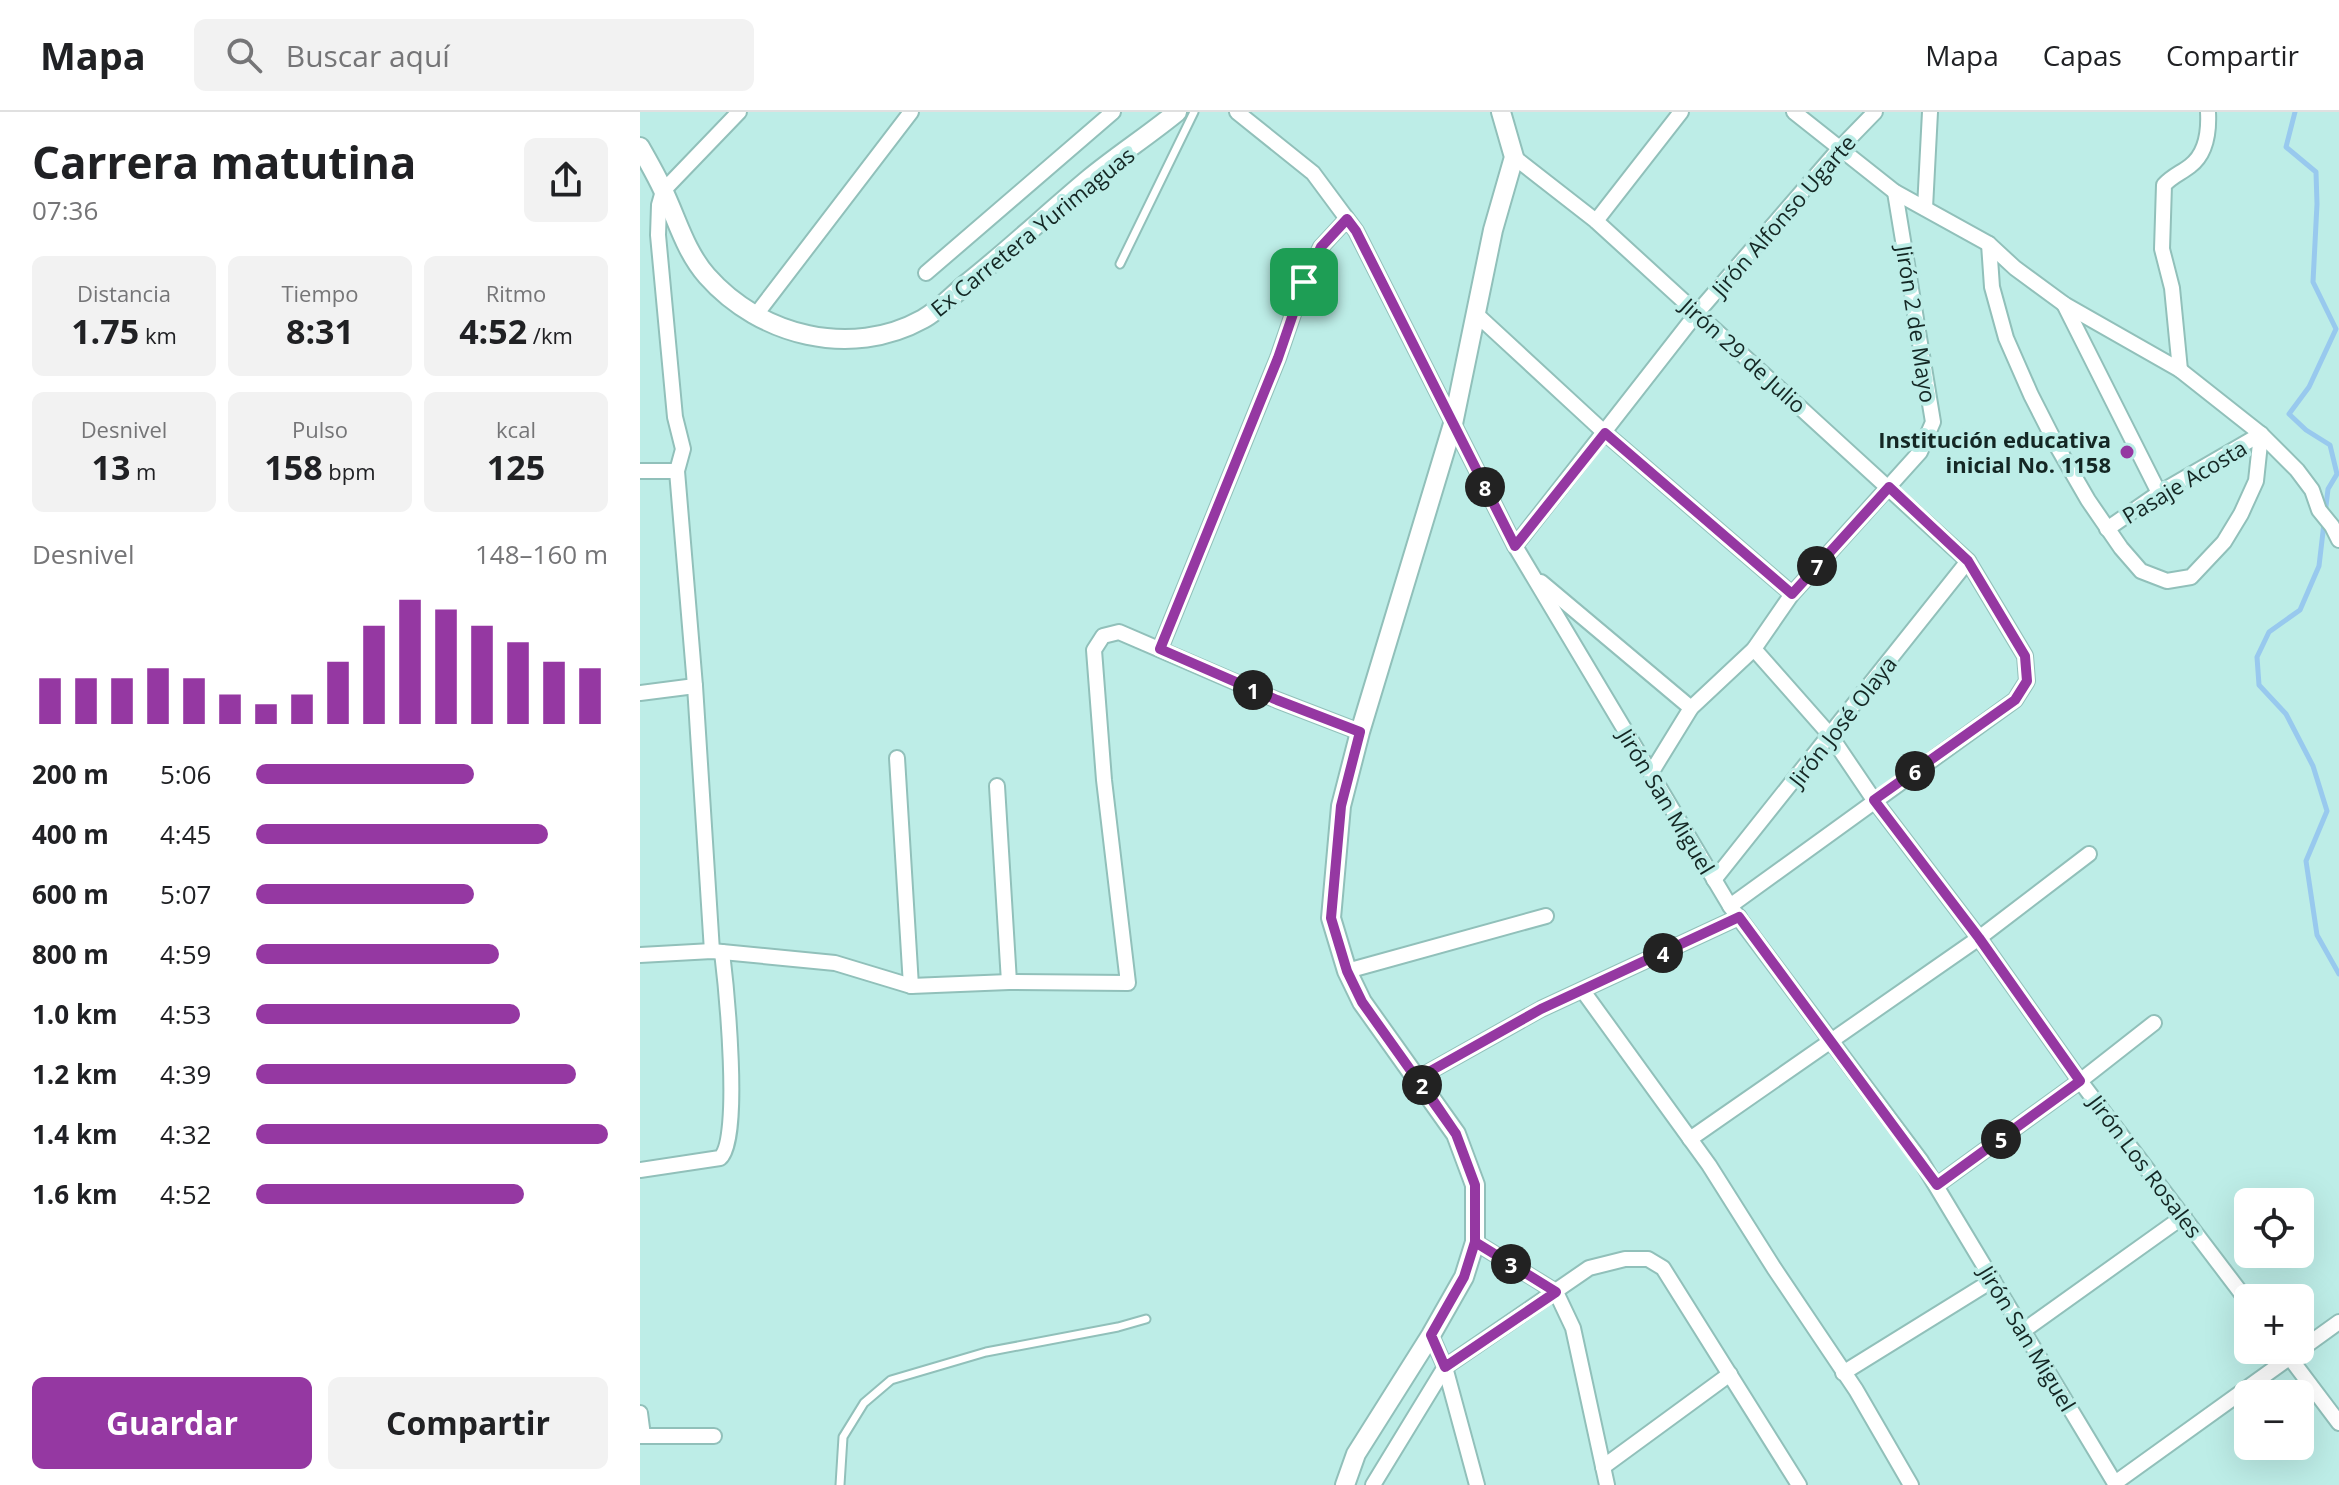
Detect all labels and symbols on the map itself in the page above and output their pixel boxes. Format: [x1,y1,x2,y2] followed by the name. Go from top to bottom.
[1703,128,1862,304] street label: Jirón Alfonso Ugarte
[924,139,1140,323] street label: Ex Carretera Yurimaguas
[1889,241,1944,405] street label: Jirón 2 de Mayo
[1270,248,1338,316] pin
[1673,289,1813,419] street label: Jirón 29 de Julio
[1878,424,2111,479] place label: Institución educativa inicial No. 1158
[2116,432,2252,530] street label: Pasaje Acosta
[2118,443,2136,461] marker: Institución educativa inicial No. 1158
[1465,467,1505,507] pin: 8
[1797,546,1837,586] pin: 7
[1780,649,1903,794] street label: Jirón José Olaya
[1233,670,1273,710] pin: 1
[1611,721,1722,879] street label: Jirón San Miguel
[1895,751,1935,791] pin: 6
[1643,933,1683,973] pin: 4
[1402,1065,1442,1105] pin: 2
[2081,1087,2210,1244] street label: Jirón Los Rosales
[1981,1119,2021,1159] pin: 5
[1491,1244,1531,1284] pin: 3
[1972,1258,2083,1416] street label: Jirón San Miguel

